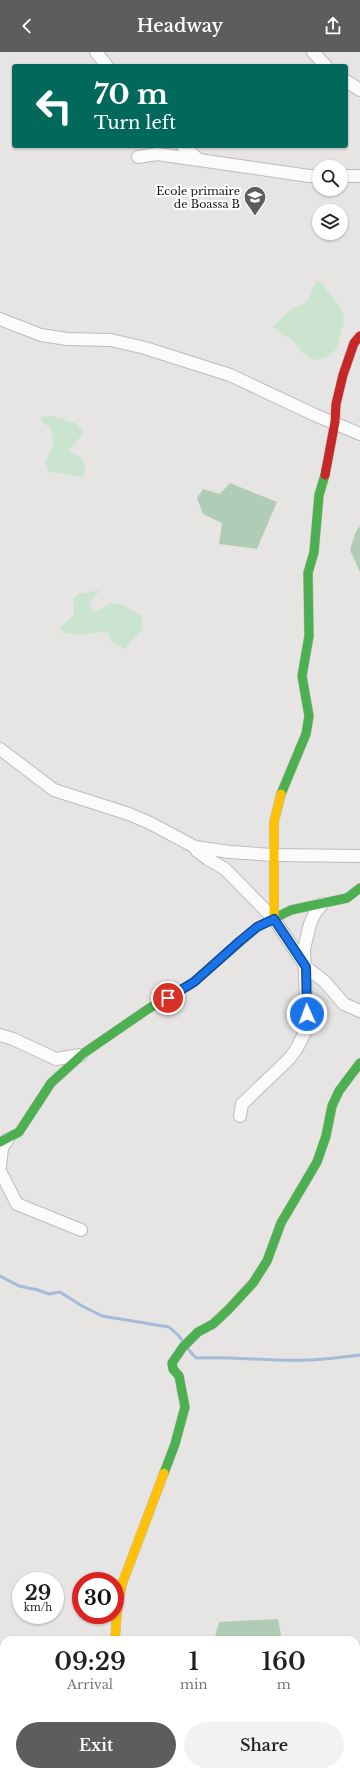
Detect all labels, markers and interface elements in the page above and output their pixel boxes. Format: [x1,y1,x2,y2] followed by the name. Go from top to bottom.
[16,15,38,37] icon: back
[137,15,223,37] text: Headway
[322,15,344,37] icon: share
[94,77,168,112] text: 70 m
[28,80,80,132] icon: left
[94,112,176,134] text: Turn left
[312,160,348,240] map controls
[312,160,348,196] button: search
[156,184,240,211] place label: Ecole primaire de Boassa B
[242,184,268,217] school or university icon: Ecole primaire de Boassa B
[312,204,348,240] button: layers
[151,981,185,1015] pin
[157,987,179,1009] icon: arrive
[286,993,328,1035] position arrow
[72,1572,124,1624] speed limit sign: 30
[25,1581,51,1605] text: 29
[24,1601,52,1614] text: km/h
[54,1647,126,1676] text: 09:29
[189,1647,199,1676] text: 1
[262,1647,306,1676] text: 160
[67,1676,113,1693] text: Arrival
[180,1676,207,1693] text: min
[277,1676,291,1693] text: m
[16,1722,176,1768] button: Exit
[184,1722,344,1768] button: Share

